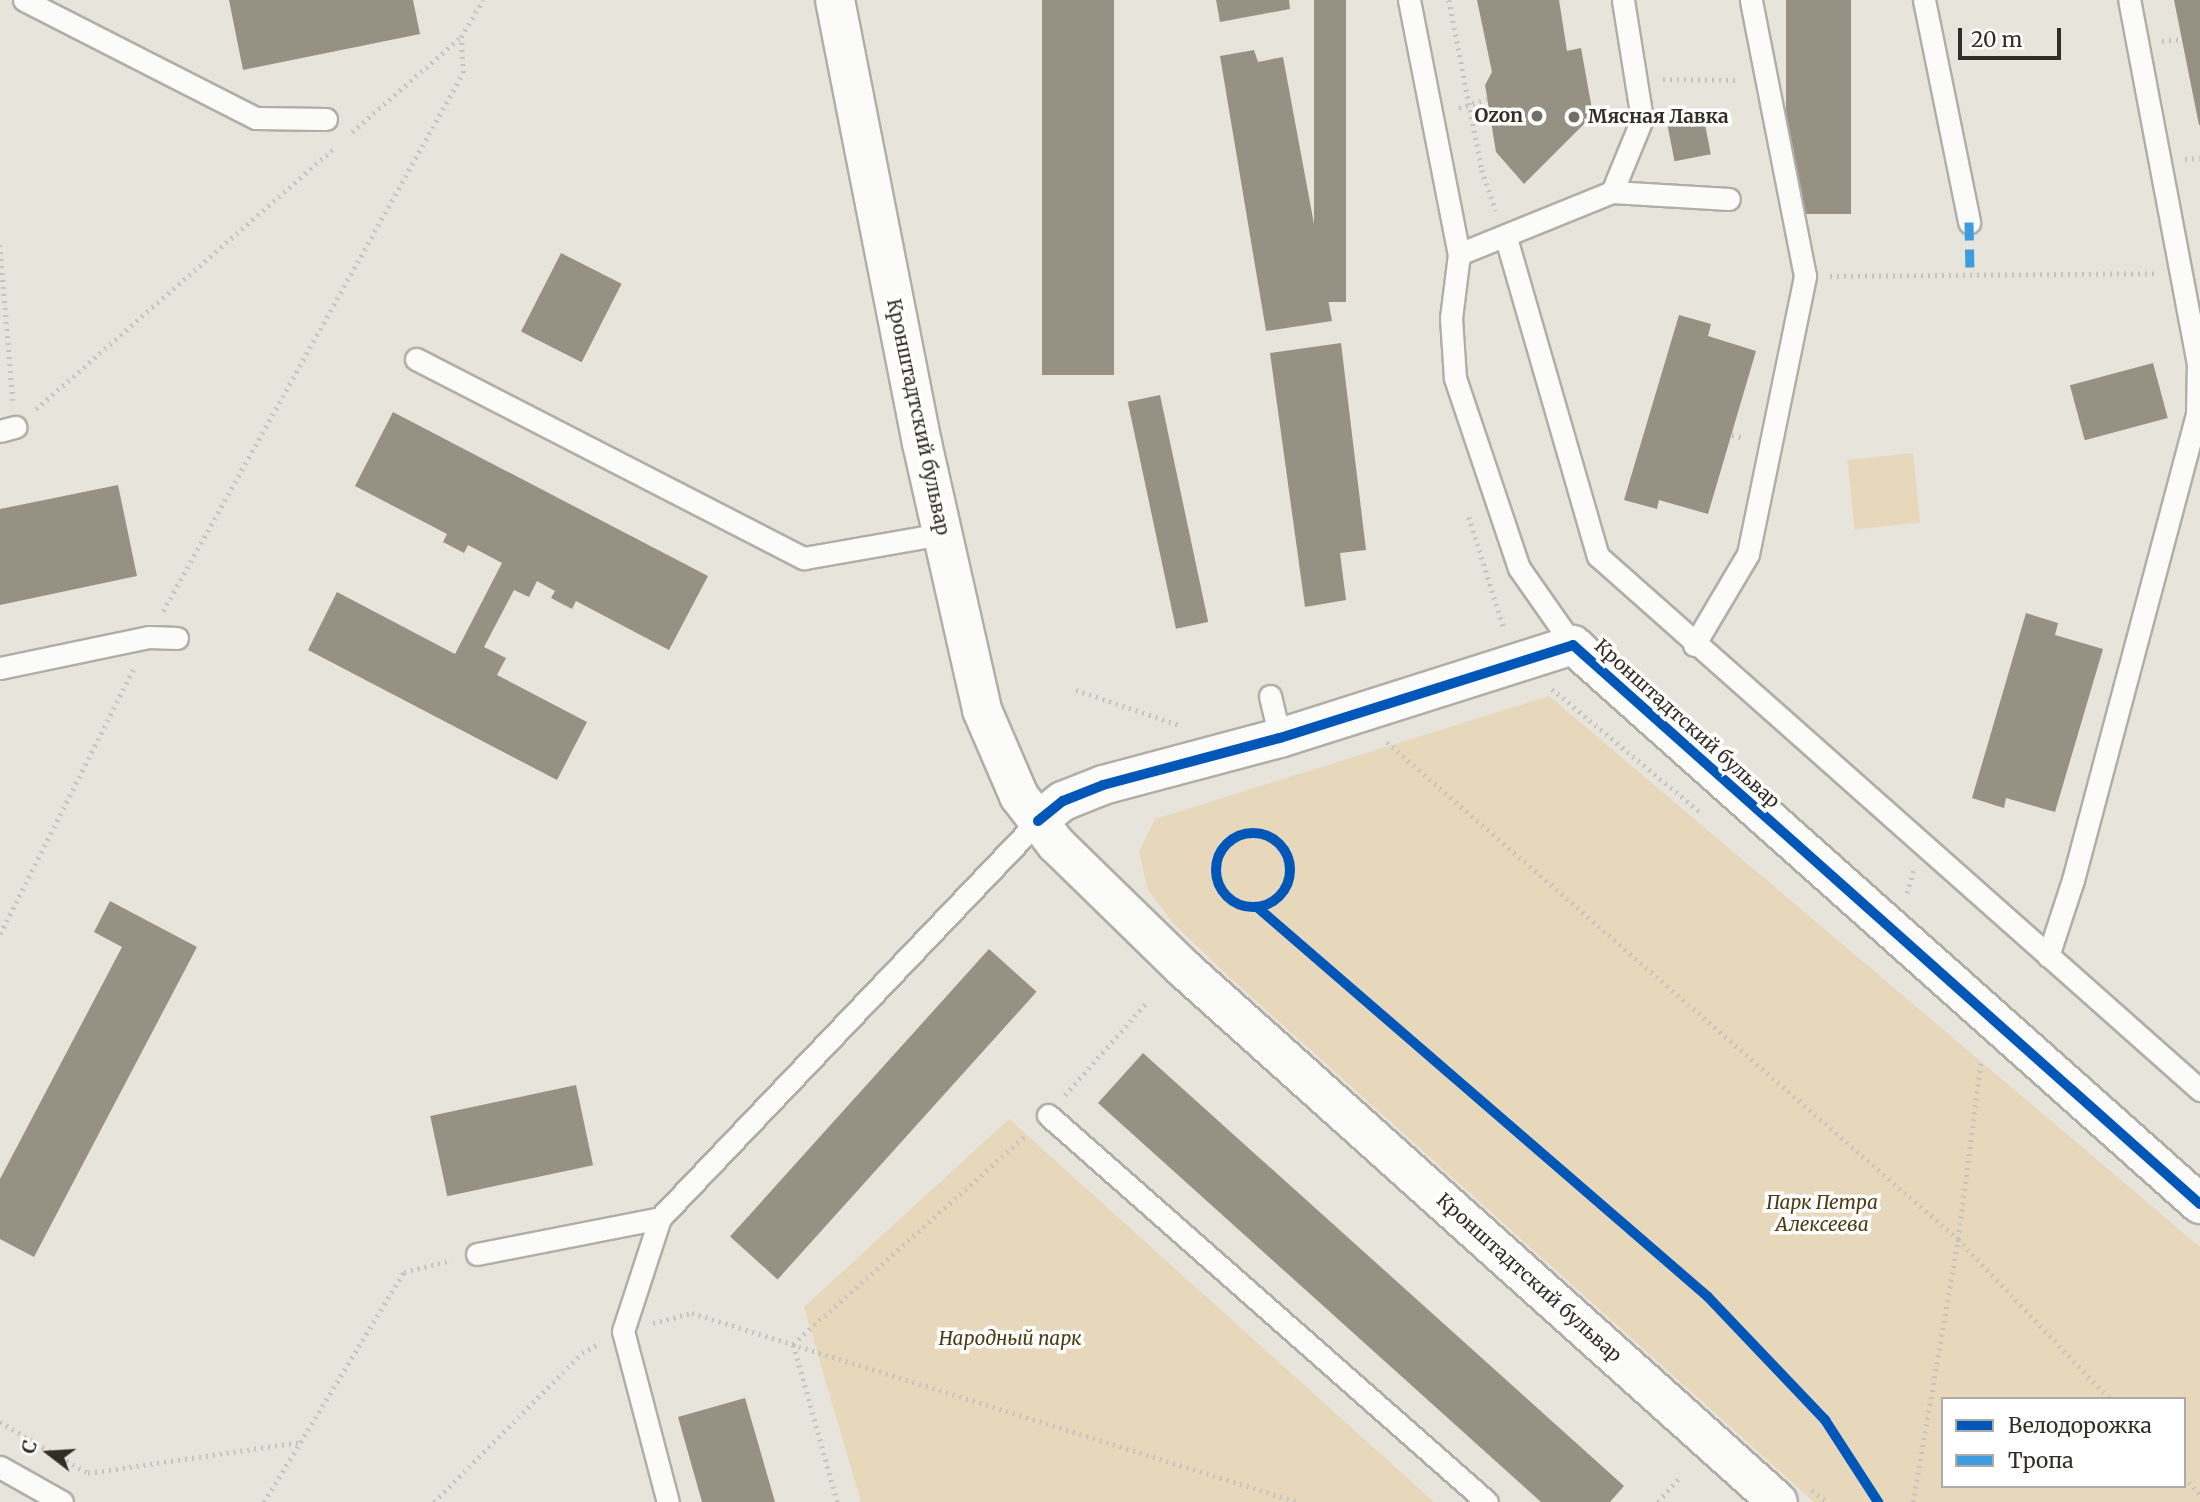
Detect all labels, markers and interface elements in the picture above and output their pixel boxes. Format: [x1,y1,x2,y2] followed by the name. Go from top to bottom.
[1962,14,2065,58] scale bar
[1971,26,2022,53] text: 20 m
[1475,105,1523,127] place label: Ozon
[1588,106,1729,128] place label: Мясная Лавка
[1529,108,1545,124] marker: Ozon
[1566,109,1582,125] marker: Мясная Лавка
[882,297,954,537] street label: Кронштадтский бульвар
[1590,635,1784,813] street label: Кронштадтский бульвар
[1432,1189,1626,1367] street label: Кронштадтский бульвар
[1766,1192,1878,1236] park label: Парк Петра Алексеева
[938,1328,1082,1350] park label: Народный парк
[1941,1397,2186,1488] legend
[2008,1412,2152,1439] text: Велодорожка
[14,1418,84,1488] north arrow
[16,1437,42,1456] text: С
[2008,1447,2073,1474] text: Тропа

